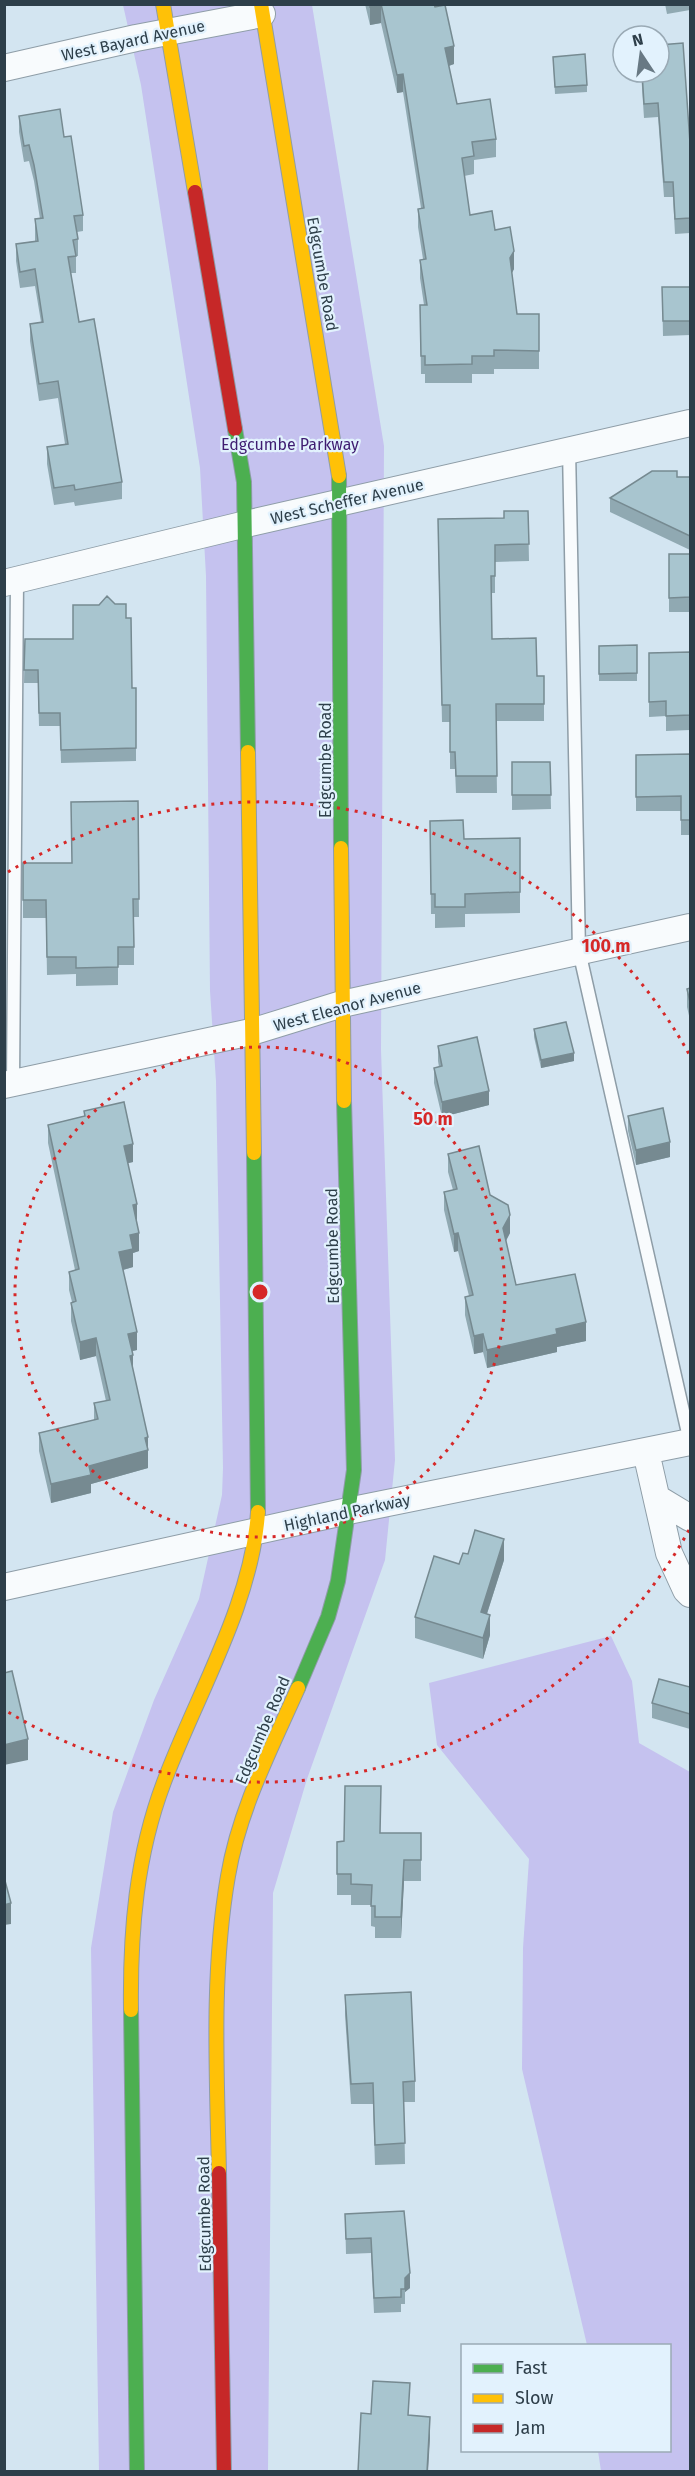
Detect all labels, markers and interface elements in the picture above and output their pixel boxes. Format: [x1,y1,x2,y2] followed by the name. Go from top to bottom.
[60,16,207,65] street label: West Bayard Avenue
[611,24,671,84] north arrow
[630,29,645,50] text: N
[303,215,342,333] street label: Edgcumbe Road
[221,435,359,454] park label: Edgcumbe Parkway
[269,475,426,528] street label: West Scheffer Avenue
[316,702,335,818] street label: Edgcumbe Road
[582,935,630,957] text: 100 m
[271,978,423,1035] street label: West Eleanor Avenue
[413,1108,453,1130] text: 50 m
[322,1188,343,1304] street label: Edgcumbe Road
[250,1282,270,1302] centre of rings
[282,1490,412,1535] street label: Highland Parkway
[231,1673,294,1787] street label: Edgcumbe Road
[194,2156,215,2272] street label: Edgcumbe Road
[461,2344,671,2452] legend
[515,2357,548,2379] text: Fast
[515,2387,554,2409] text: Slow
[515,2417,546,2439] text: Jam

